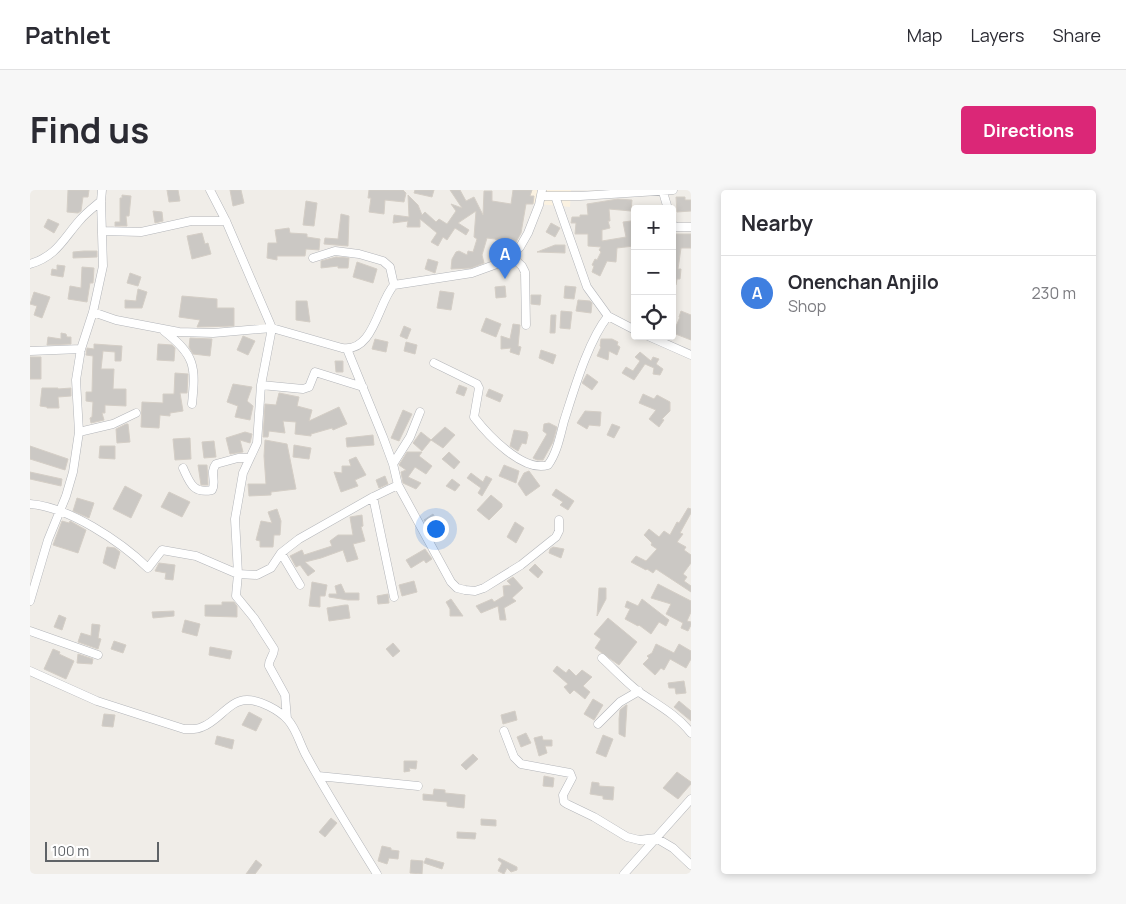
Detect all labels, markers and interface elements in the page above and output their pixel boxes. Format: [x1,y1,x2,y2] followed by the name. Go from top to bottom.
[25,18,111,51] text: Pathlet
[907,23,942,47] text: Map
[970,23,1024,47] text: Layers
[1052,23,1101,47] text: Share
[30,106,149,154] text: Find us
[961,106,1096,154] button: Directions
[631,205,676,340] map controls
[631,205,676,250] button: +
[741,209,813,237] text: Nearby
[489,238,521,279] pin: A
[631,250,676,295] button: −
[788,269,939,295] text: Onenchan Anjilo
[752,282,762,304] text: A
[1032,282,1076,304] text: 230 m
[631,295,676,340] button: locate
[788,295,826,317] text: Shop
[423,516,449,542] your location
[45,839,159,862] scale bar
[52,841,89,860] text: 100 m

